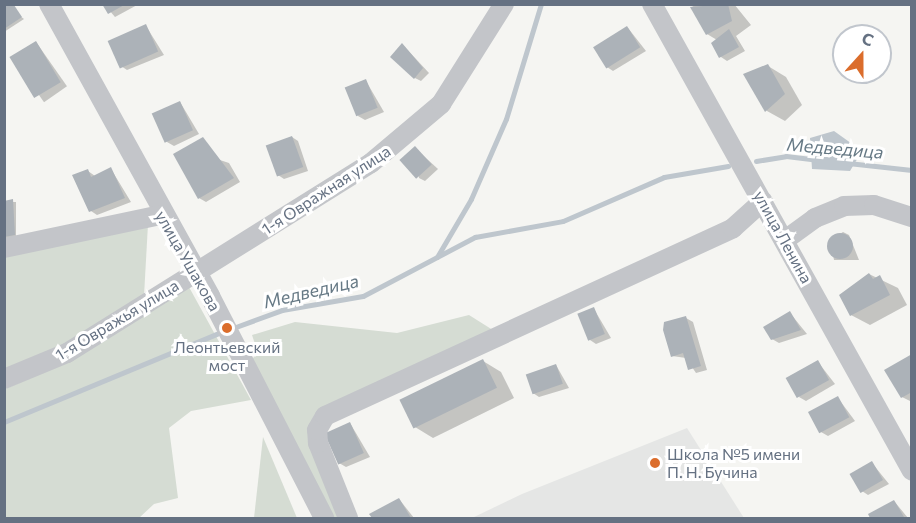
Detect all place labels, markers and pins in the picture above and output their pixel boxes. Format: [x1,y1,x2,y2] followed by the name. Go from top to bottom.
[220,321,234,335] marker: Леонтьевский мост
[174,337,280,375] place label: Леонтьевский мост
[667,444,800,482] place label: Школа №5 имени П. Н. Бучина
[648,456,662,470] marker: Школа №5 имени П. Н. Бучина

